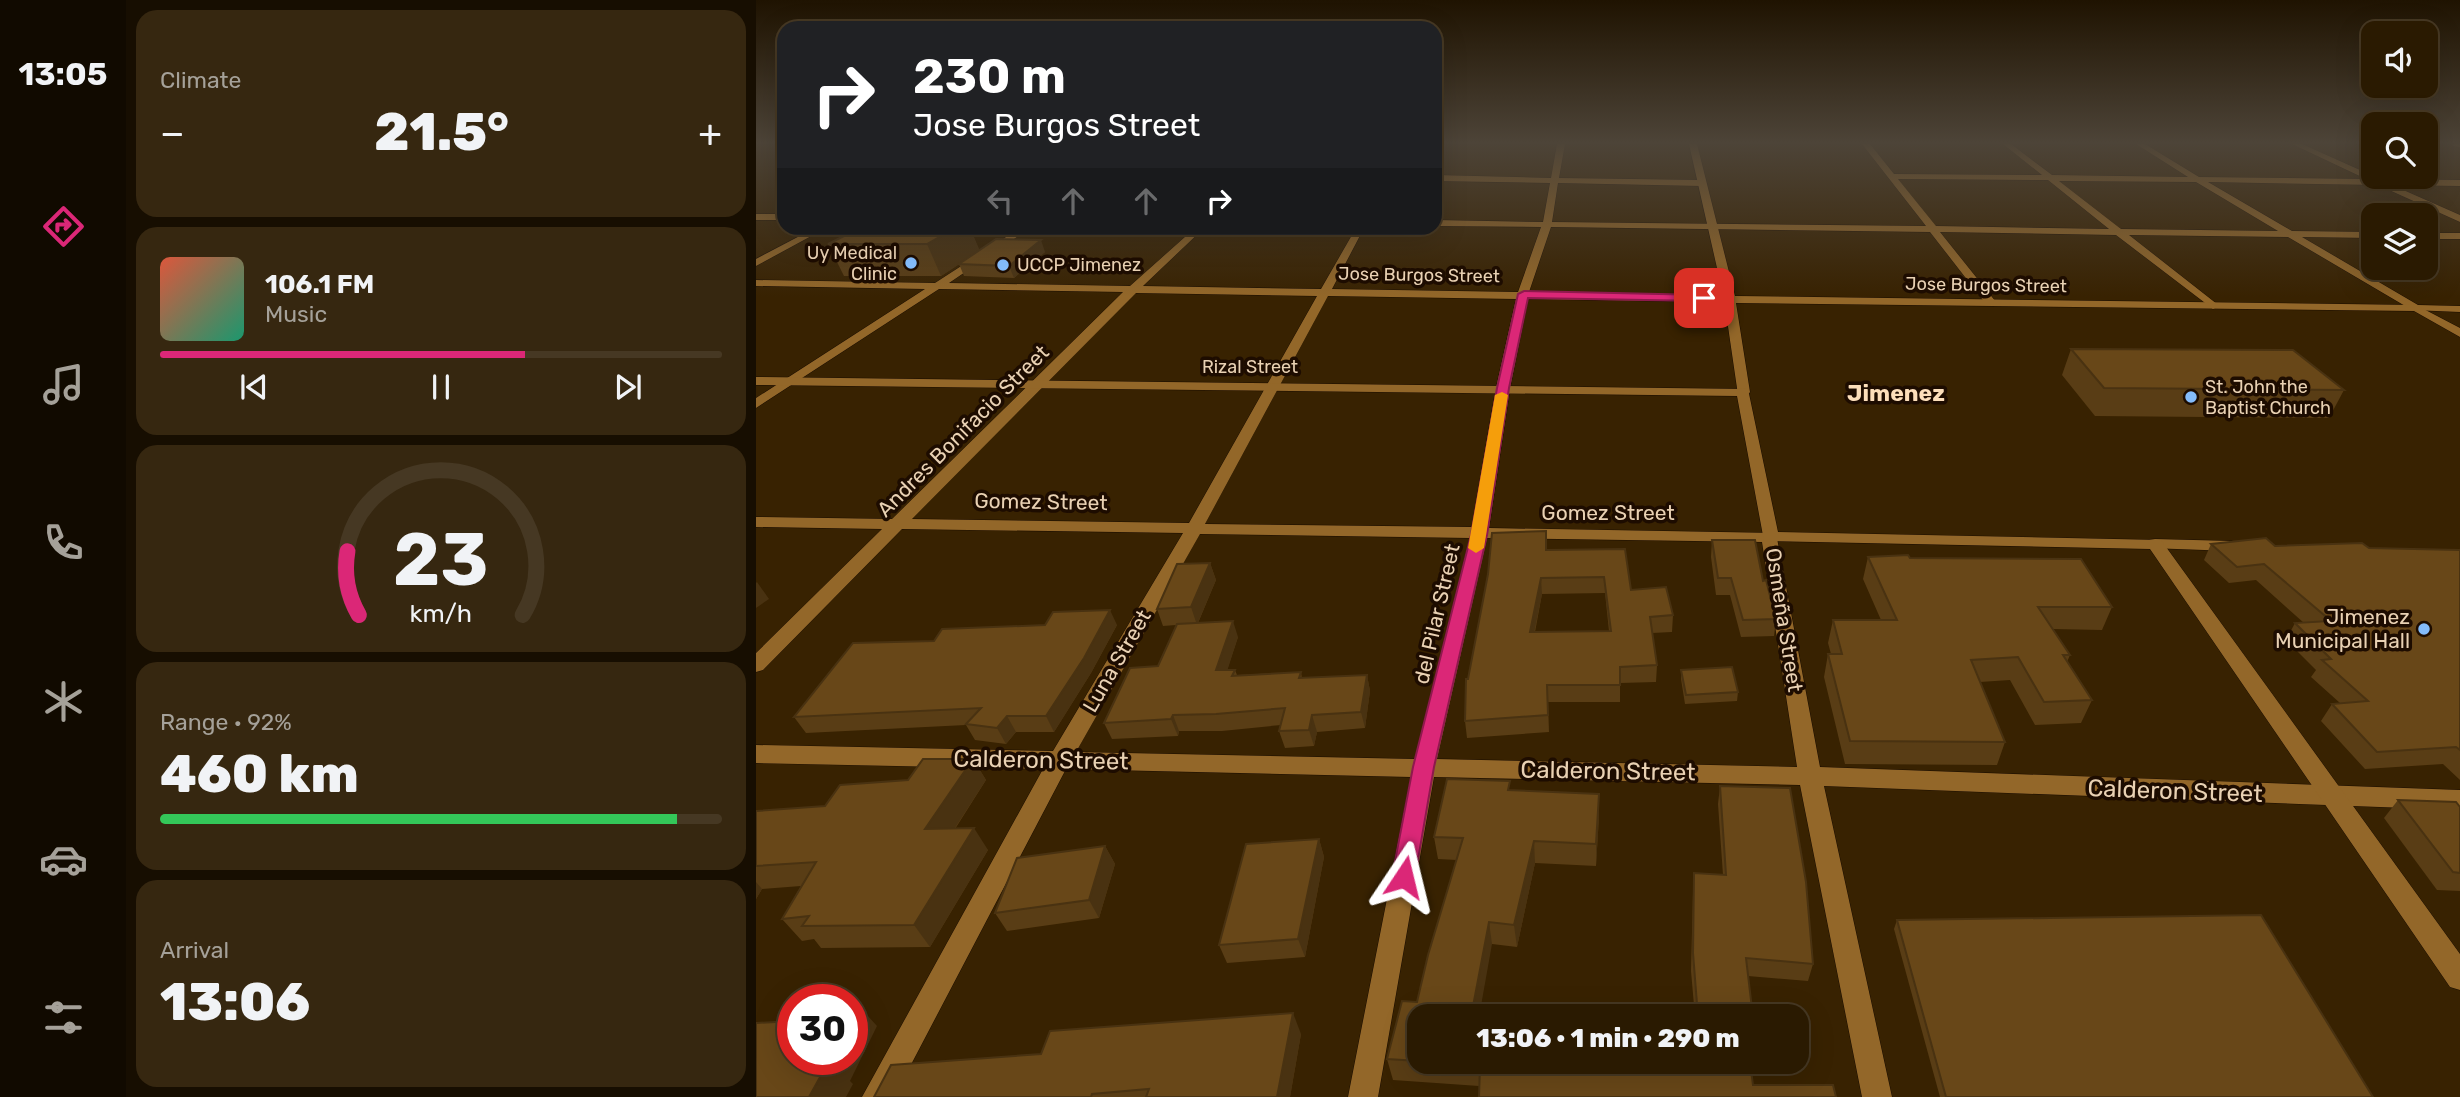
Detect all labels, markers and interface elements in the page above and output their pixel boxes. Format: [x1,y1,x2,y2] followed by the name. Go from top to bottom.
[2361,21,2438,280] map controls
[2361,21,2438,98] button: sound
[913,47,1066,105] text: 230 m
[798,49,889,140] icon: right
[19,55,107,93] text: 13:05
[160,66,241,94] text: Climate
[374,101,509,163] text: 21.5°
[913,106,1200,144] text: Jose Burgos Street
[160,110,185,156] text: −
[698,110,722,156] text: +
[2361,112,2438,189] button: search
[981,182,1019,220] icon: left
[1054,182,1092,220] icon: ahead
[1127,182,1165,220] icon: ahead
[1200,182,1238,220] icon: right
[39,202,88,251] icon: directions
[2361,203,2438,280] button: layers
[807,242,897,285] place label: Uy Medical Clinic
[1017,254,1141,276] place label: UCCP Jimenez
[903,255,919,271] marker: Uy Medical Clinic
[995,257,1011,273] marker: UCCP Jimenez
[1338,263,1500,287] street label: Jose Burgos Street
[1674,268,1734,328] pin
[265,269,374,300] text: 106.1 FM
[1905,273,2067,297] street label: Jose Burgos Street
[1685,279,1723,317] icon: arrive
[265,300,327,328] text: Music
[872,340,1054,522] street label: Andres Bonifacio Street
[1202,356,1298,378] street label: Rizal Street
[39,360,88,409] icon: music
[235,368,273,406] icon: previous
[422,368,460,406] icon: pause
[609,368,647,406] icon: next
[2205,376,2331,419] place label: St. John the Baptist Church
[1847,379,1945,407] district label: Jimenez
[2183,389,2199,405] marker: St. John the Baptist Church
[974,488,1108,515] street label: Gomez Street
[1541,500,1675,525] street label: Gomez Street
[393,517,489,603] text: 23
[39,518,88,567] icon: phone
[1408,541,1465,686] street label: del Pilar Street
[1761,546,1808,694] street label: Osmeña Street
[410,598,472,627] text: km/h
[2275,604,2410,653] place label: Jimenez Municipal Hall
[1077,605,1156,716] street label: Luna Street
[2416,621,2432,637] marker: Jimenez Municipal Hall
[39,677,88,726] icon: climate
[160,708,292,736] text: Range · 92%
[160,743,359,805] text: 460 km
[953,744,1129,776] street label: Calderon Street
[1520,755,1696,787] street label: Calderon Street
[2087,774,2263,808] street label: Calderon Street
[39,835,88,884] icon: car
[1367,840,1441,914] position arrow
[160,936,229,964] text: Arrival
[160,971,310,1033] text: 13:06
[777,984,868,1075] speed limit sign: 30
[39,993,88,1042] icon: filters
[1476,1023,1740,1054] text: 13:06 · 1 min · 290 m

